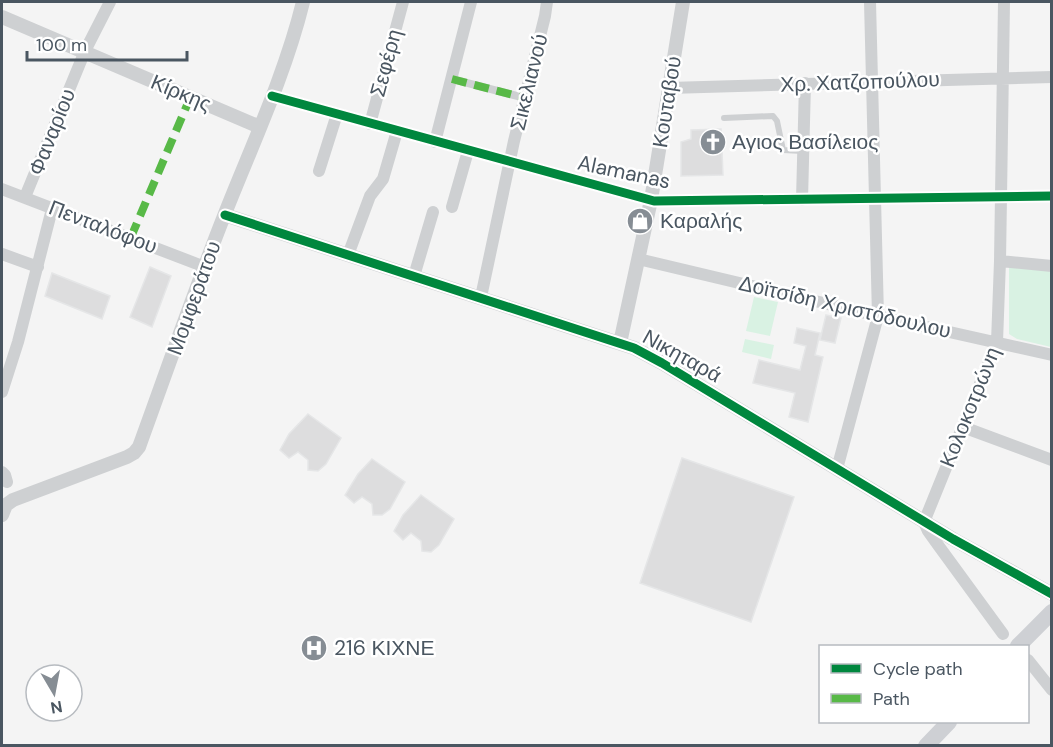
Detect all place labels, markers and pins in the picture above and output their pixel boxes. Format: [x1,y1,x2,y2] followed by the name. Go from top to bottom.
[698,127,728,157] church icon: Αγιος Βασίλειος
[732,128,878,156] place label: Αγιος Βασίλειος
[625,206,655,236] shop icon: Καραλής
[660,207,742,235] place label: Καραλής
[299,633,329,663] hospital icon: 216 ΚΙΧΝΕ
[334,634,434,662] place label: 216 ΚΙΧΝΕ

